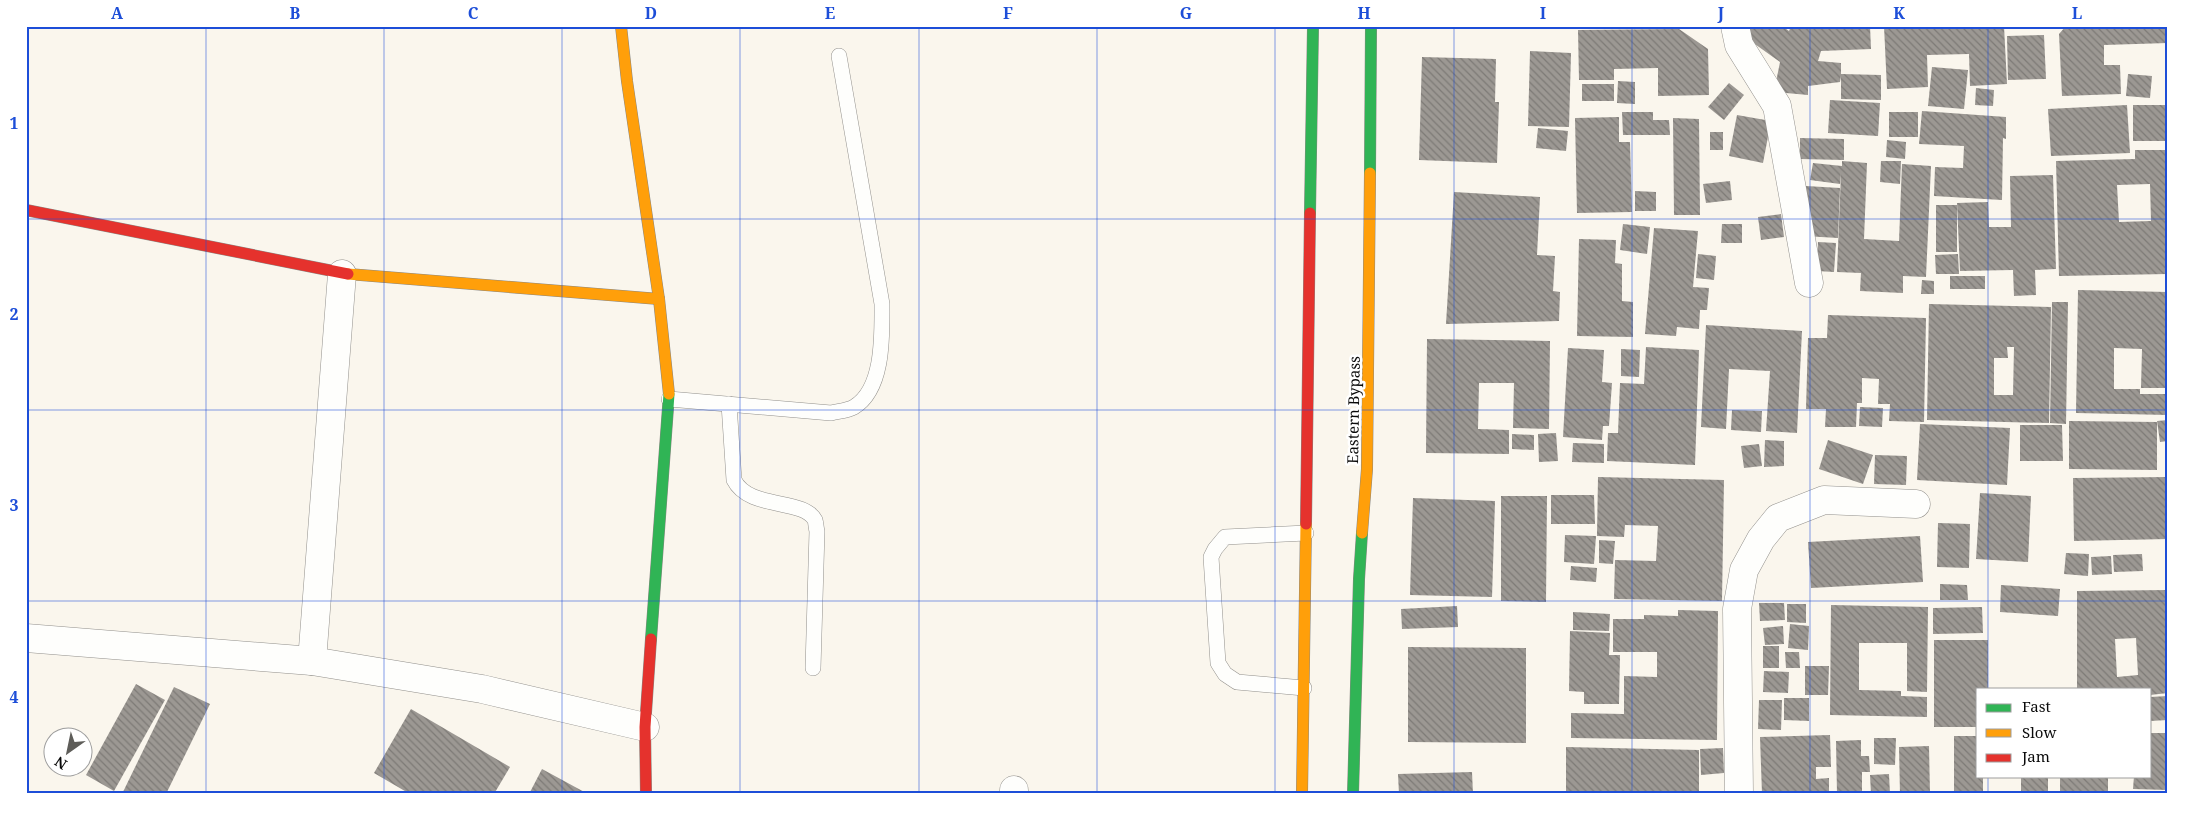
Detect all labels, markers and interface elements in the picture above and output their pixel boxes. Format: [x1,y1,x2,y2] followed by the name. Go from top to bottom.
[111,2,124,24] text: A
[290,2,301,24] text: B
[468,2,479,24] text: C
[645,2,657,24] text: D
[825,2,835,24] text: E
[1003,2,1013,24] text: F
[1180,2,1192,24] text: G
[1357,2,1371,24] text: H
[1540,2,1546,24] text: I
[1717,2,1725,24] text: J
[1893,2,1905,24] text: K
[2072,2,2082,24] text: L
[9,112,19,134] text: 1
[9,303,19,325] text: 2
[1342,356,1364,464] street label: Eastern Bypass
[9,494,19,516] text: 3
[9,686,19,708] text: 4
[1976,688,2152,778] legend
[2022,696,2051,716] text: Fast
[2022,722,2056,742] text: Slow
[42,728,92,778] north arrow
[2021,746,2050,766] text: Jam
[51,752,70,774] text: N

